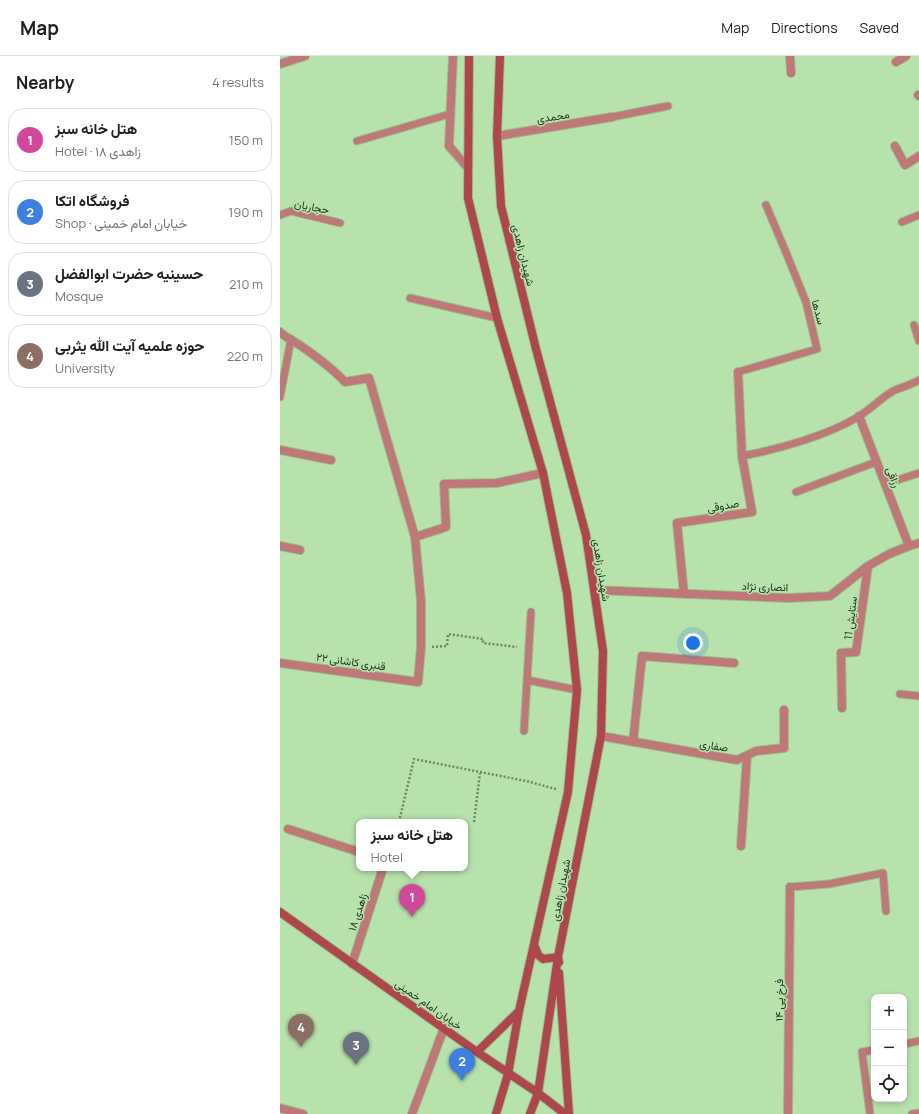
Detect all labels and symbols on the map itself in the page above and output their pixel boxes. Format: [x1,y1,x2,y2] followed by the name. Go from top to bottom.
[535,106,571,126] street label: محمدی
[293,195,331,217] street label: حجاریان
[509,223,539,288] street label: شهیدان زاهدی
[809,298,830,326] street label: سدها
[883,464,905,490] street label: رزاقی
[706,495,740,515] street label: صدوقی
[590,538,614,603] street label: شهیدان زاهدی
[741,578,789,594] street label: انصاری نژاد
[840,595,860,641] street label: ستایش 11
[683,633,703,653] your location
[315,649,387,673] street label: قنبری کاشانی ۲۲
[698,735,730,755] street label: صفاری
[547,857,573,922] street label: شهیدان زاهدی
[399,884,425,917] pin: 1
[344,891,370,933] street label: زاهدی ۱۸
[392,975,465,1033] street label: خیابان امام خمینی
[771,979,787,1021] street label: فرخ پی ۱۴
[288,1014,314,1047] pin: 4
[343,1032,369,1065] pin: 3
[449,1048,475,1081] pin: 2

